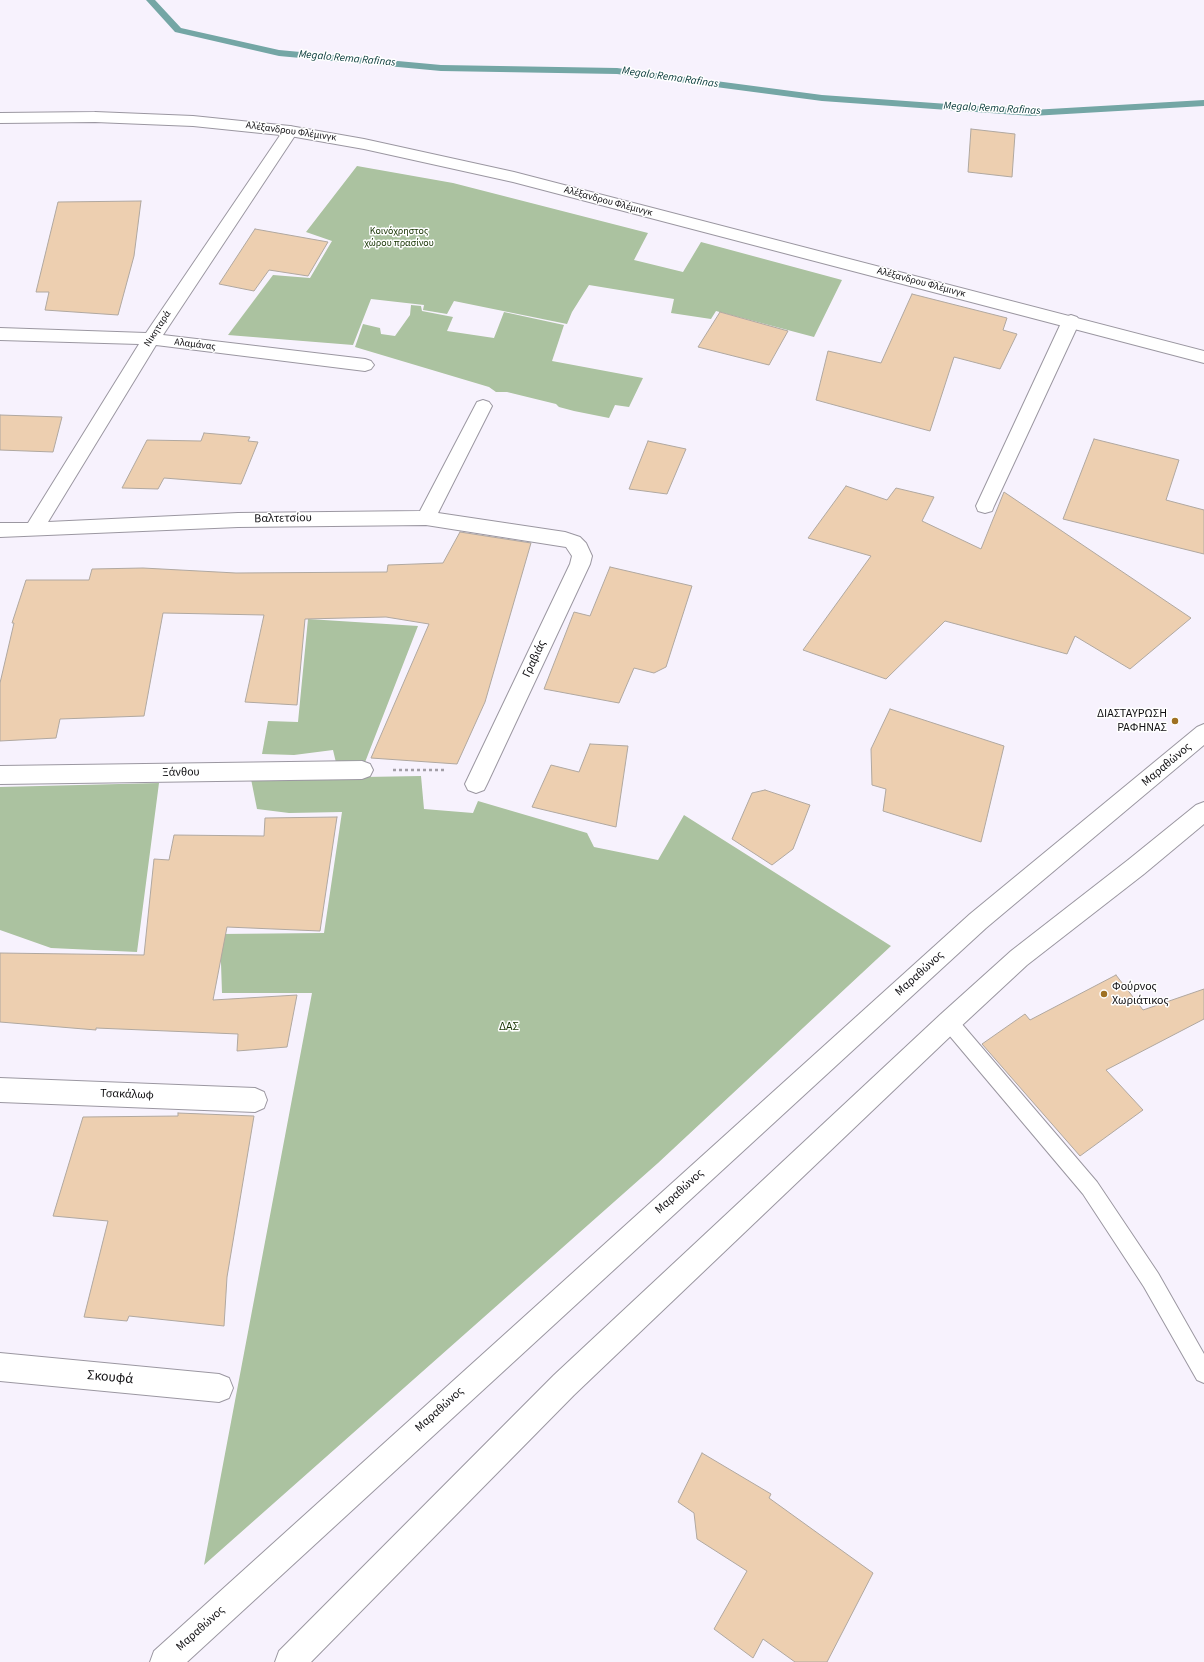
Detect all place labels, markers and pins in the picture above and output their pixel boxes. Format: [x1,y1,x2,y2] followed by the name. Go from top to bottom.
[1097,707,1167,735] place label: ΔΙΑΣΤΑΥΡΩΣΗ ΡΑΦΗΝΑΣ
[1170,716,1180,726] marker: ΔΙΑΣΤΑΥΡΩΣΗ ΡΑΦΗΝΑΣ
[1112,980,1169,1008] place label: Φούρνος Χωριάτικος
[1099,989,1109,999] marker: Φούρνος Χωριάτικος

